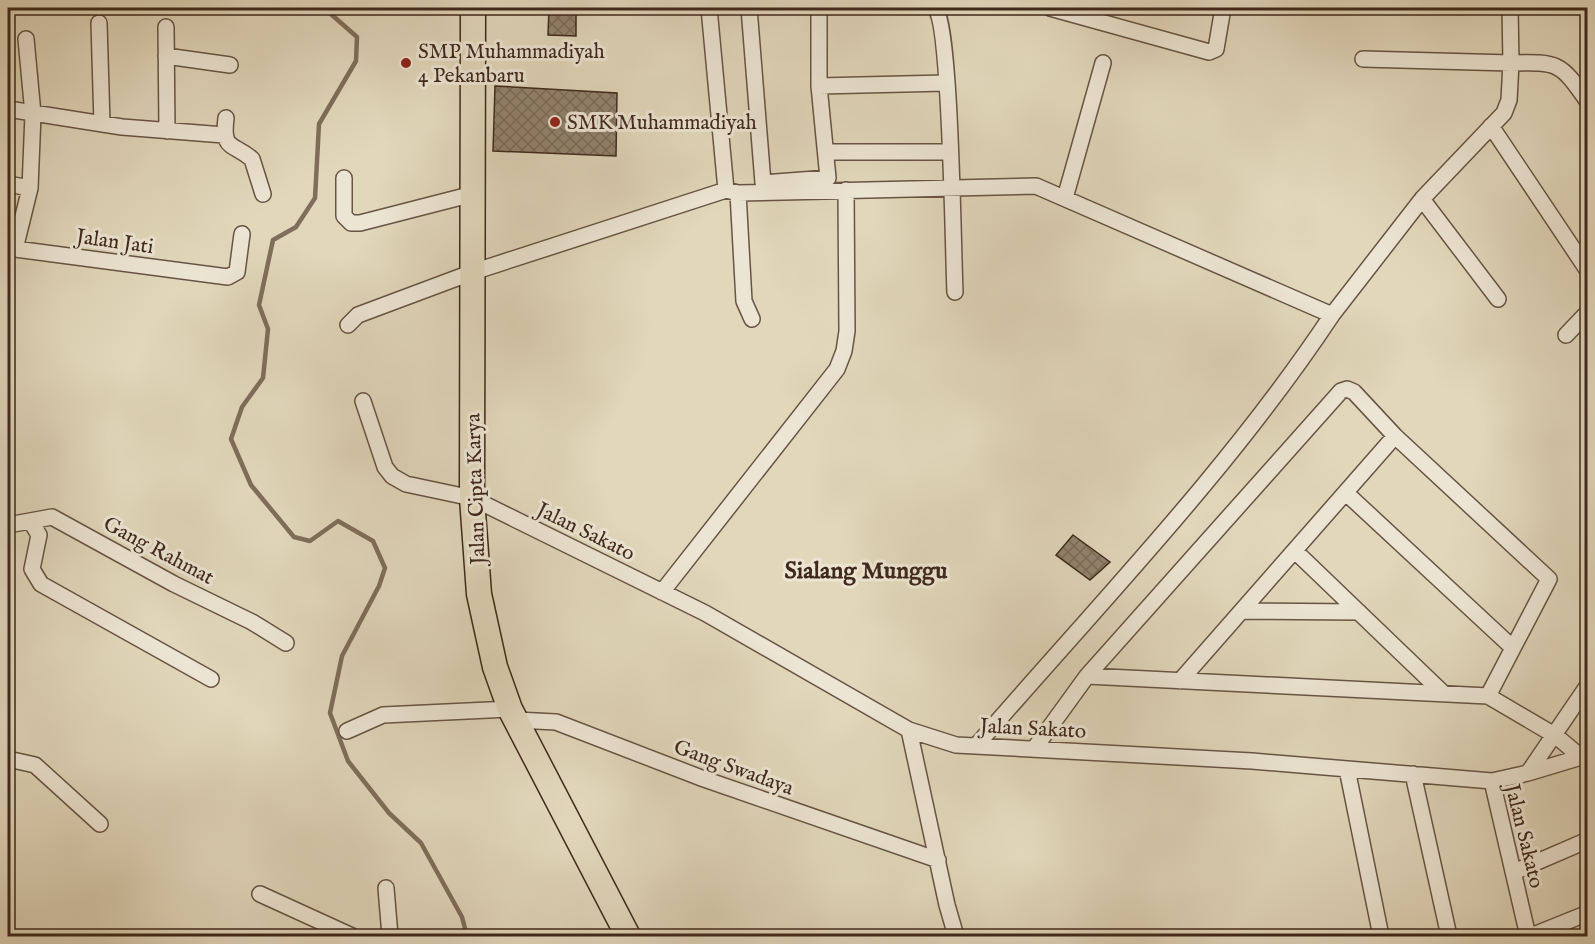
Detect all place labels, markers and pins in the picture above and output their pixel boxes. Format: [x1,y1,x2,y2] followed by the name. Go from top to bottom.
[418,39,605,90] place label: SMP Muhammadiyah 4 Pekanbaru
[399,56,413,70] marker: SMP Muhammadiyah 4 Pekanbaru
[567,110,757,137] place label: SMK Muhammadiyah
[548,115,562,129] marker: SMK Muhammadiyah

